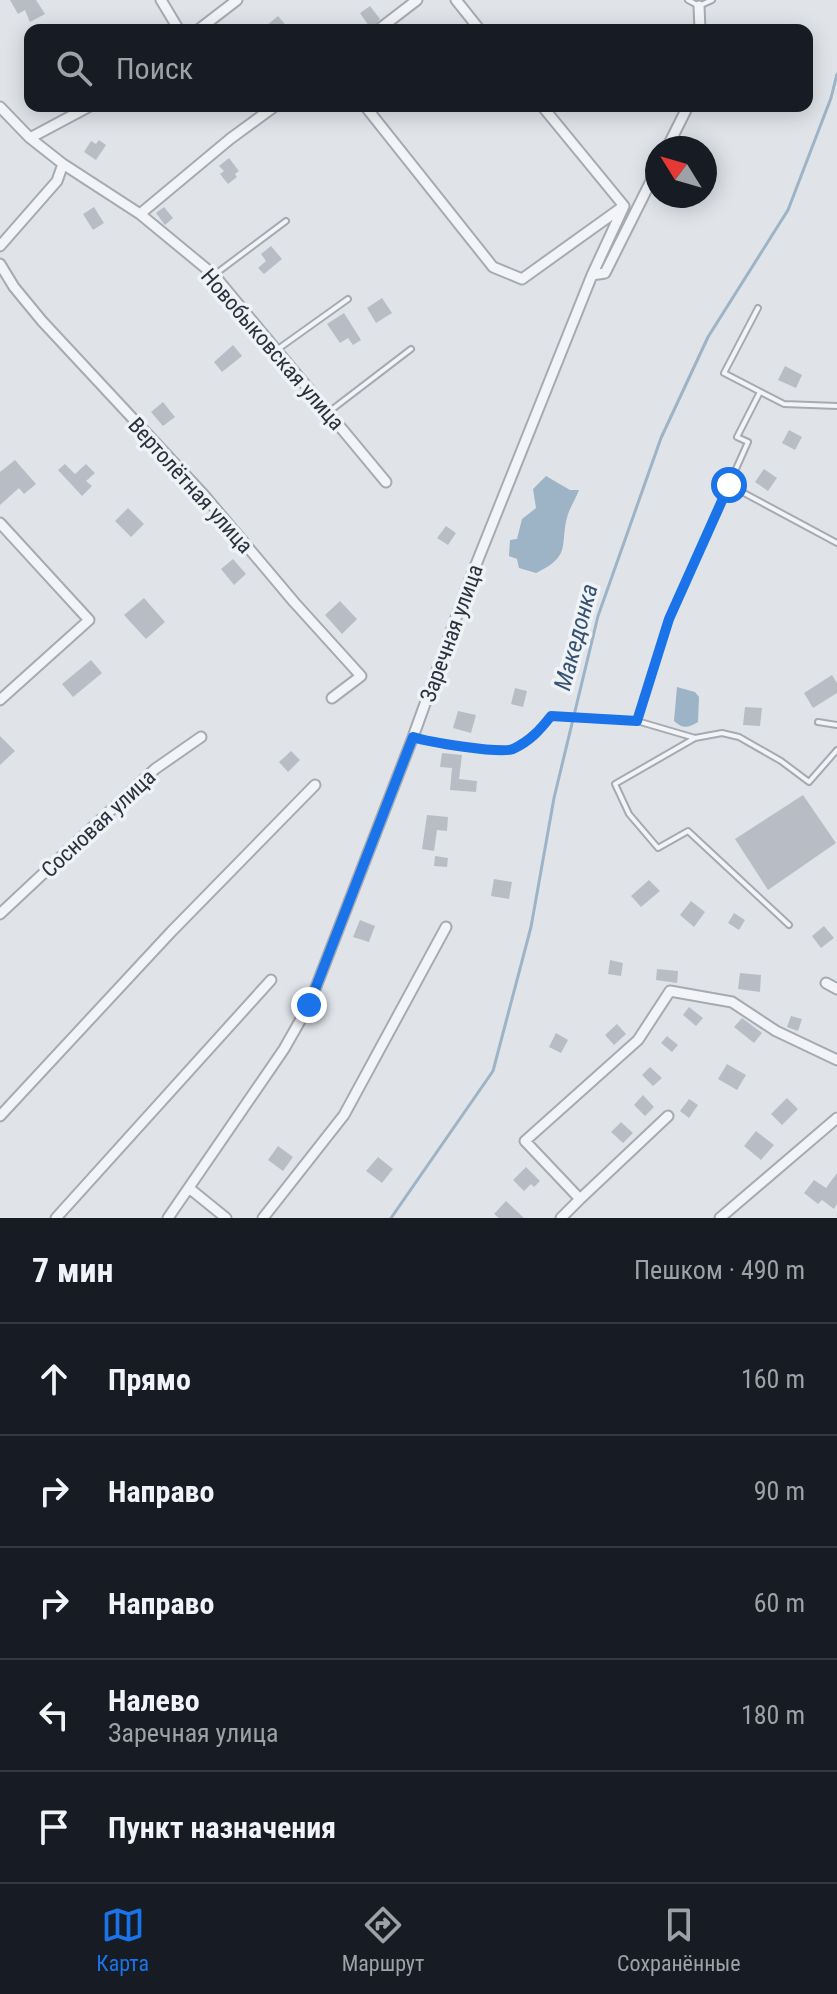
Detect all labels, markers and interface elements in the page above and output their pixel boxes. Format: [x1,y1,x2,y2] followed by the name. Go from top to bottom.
[24,24,813,112] search box
[52,46,96,90] icon: search
[116,51,193,86] text: Поиск
[645,136,717,208] north arrow
[196,264,349,435] street label: Новобыковская улица
[123,413,258,558] street label: Вертолётная улица
[711,467,747,503] route start
[415,561,488,705] street label: Заречная улица
[548,581,604,693] water label: Македонка
[36,764,160,882] street label: Сосновая улица
[291,987,327,1023] route end
[32,1250,114,1290] text: 7 мин
[634,1255,805,1285] text: Пешком · 490 m
[32,1357,76,1401] icon: ahead
[108,1362,191,1397] text: Прямо
[741,1364,805,1394] text: 160 m
[32,1469,76,1513] icon: right
[108,1474,214,1509] text: Направо
[754,1476,805,1506] text: 90 m
[32,1581,76,1625] icon: right
[108,1586,214,1621] text: Направо
[754,1588,805,1618] text: 60 m
[108,1683,200,1718] text: Налево
[32,1693,76,1737] icon: left
[741,1700,805,1730] text: 180 m
[108,1718,279,1748] text: Заречная улица
[32,1805,76,1849] icon: arrive
[108,1810,336,1845] text: Пункт назначения
[96,1903,149,1976] tab: Карта
[342,1903,424,1976] tab: Маршрут
[617,1903,741,1976] tab: Сохранённые

